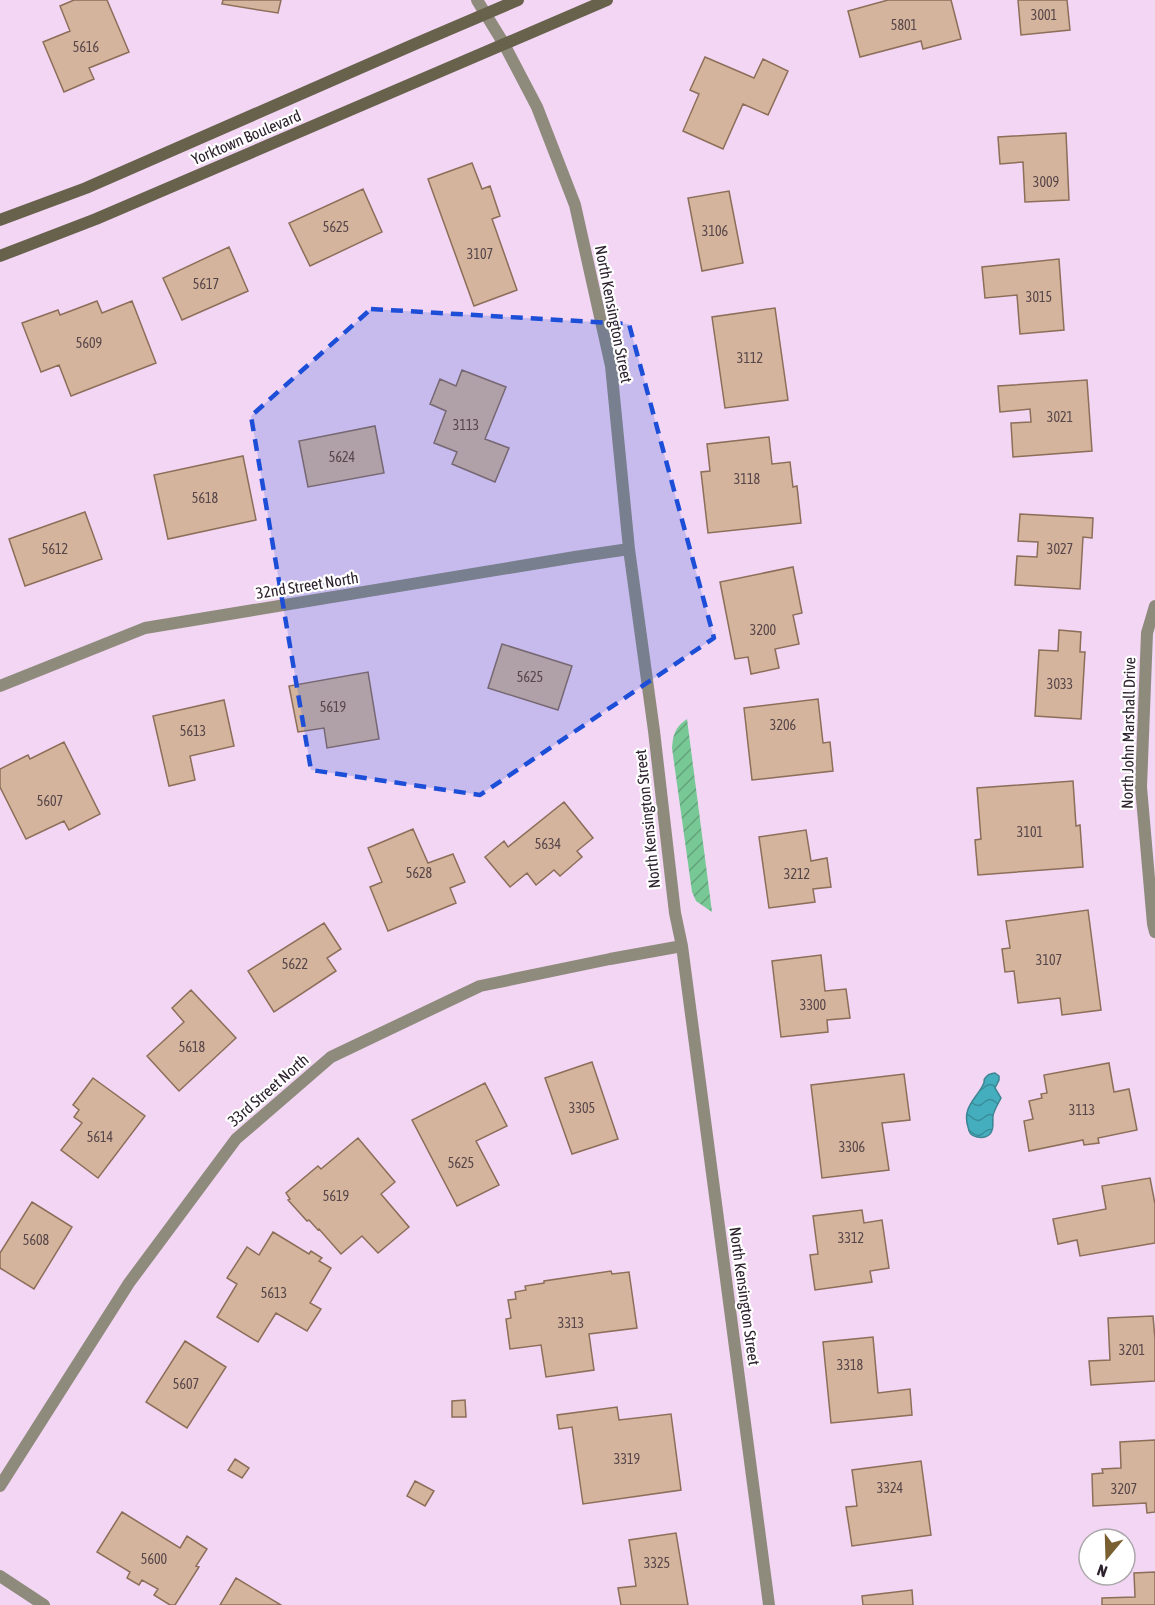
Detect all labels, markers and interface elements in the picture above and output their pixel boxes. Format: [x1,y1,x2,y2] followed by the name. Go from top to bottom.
[1031,7,1057,23] house number: 3001
[891,17,917,33] house number: 5801
[73,39,100,55] house number: 5616
[189,106,303,168] street label: Yorktown Boulevard
[1033,174,1059,190] house number: 3009
[323,219,349,235] house number: 5625
[702,223,729,239] house number: 3106
[591,244,636,385] street label: North Kensington Street
[467,246,493,262] house number: 3107
[193,276,219,292] house number: 5617
[1026,289,1052,305] house number: 3015
[76,335,102,351] house number: 5609
[737,350,763,366] house number: 3112
[1047,409,1073,425] house number: 3021
[453,417,479,433] house number: 3113
[329,449,356,465] house number: 5624
[734,471,761,487] house number: 3118
[192,490,219,506] house number: 5618
[42,541,68,557] house number: 5612
[1047,541,1073,557] house number: 3027
[254,568,360,602] street label: 32nd Street North
[750,622,777,638] house number: 3200
[1118,657,1138,809] street label: North John Marshall Drive
[517,669,543,685] house number: 5625
[1047,676,1073,692] house number: 3033
[320,699,346,715] house number: 5619
[770,717,797,733] house number: 3206
[180,723,206,739] house number: 5613
[631,748,664,889] street label: North Kensington Street
[37,793,63,809] house number: 5607
[1017,824,1043,840] house number: 3101
[535,836,562,852] house number: 5634
[406,865,433,881] house number: 5628
[784,866,810,882] house number: 3212
[1036,952,1062,968] house number: 3107
[282,956,308,972] house number: 5622
[800,997,827,1013] house number: 3300
[179,1039,206,1055] house number: 5618
[224,1050,312,1130] street label: 33rd Street North
[569,1100,595,1116] house number: 3305
[1069,1102,1095,1118] house number: 3113
[87,1129,114,1145] house number: 5614
[839,1139,866,1155] house number: 3306
[448,1155,474,1171] house number: 5625
[323,1188,349,1204] house number: 5619
[725,1226,764,1367] street label: North Kensington Street
[838,1230,864,1246] house number: 3312
[23,1232,50,1248] house number: 5608
[261,1285,287,1301] house number: 5613
[558,1315,584,1331] house number: 3313
[1119,1342,1145,1358] house number: 3201
[837,1357,864,1373] house number: 3318
[173,1376,199,1392] house number: 5607
[614,1451,640,1467] house number: 3319
[877,1480,904,1496] house number: 3324
[1111,1481,1137,1497] house number: 3207
[1077,1527,1137,1587] north arrow
[141,1551,168,1567] house number: 5600
[644,1555,670,1571] house number: 3325
[1095,1561,1110,1581] text: N

